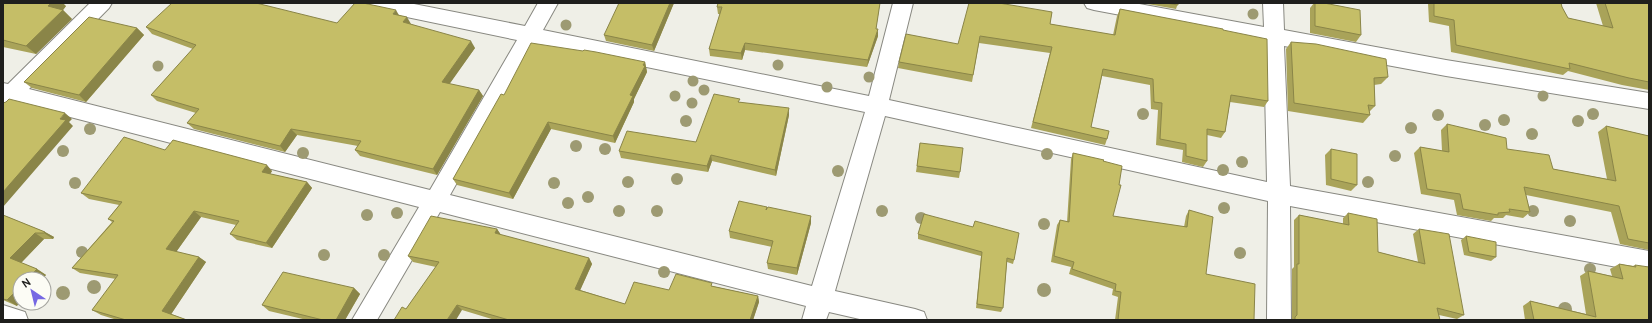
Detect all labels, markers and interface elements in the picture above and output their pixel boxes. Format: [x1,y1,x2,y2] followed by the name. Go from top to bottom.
[12,271,52,311] north arrow
[19,275,33,291] text: N

